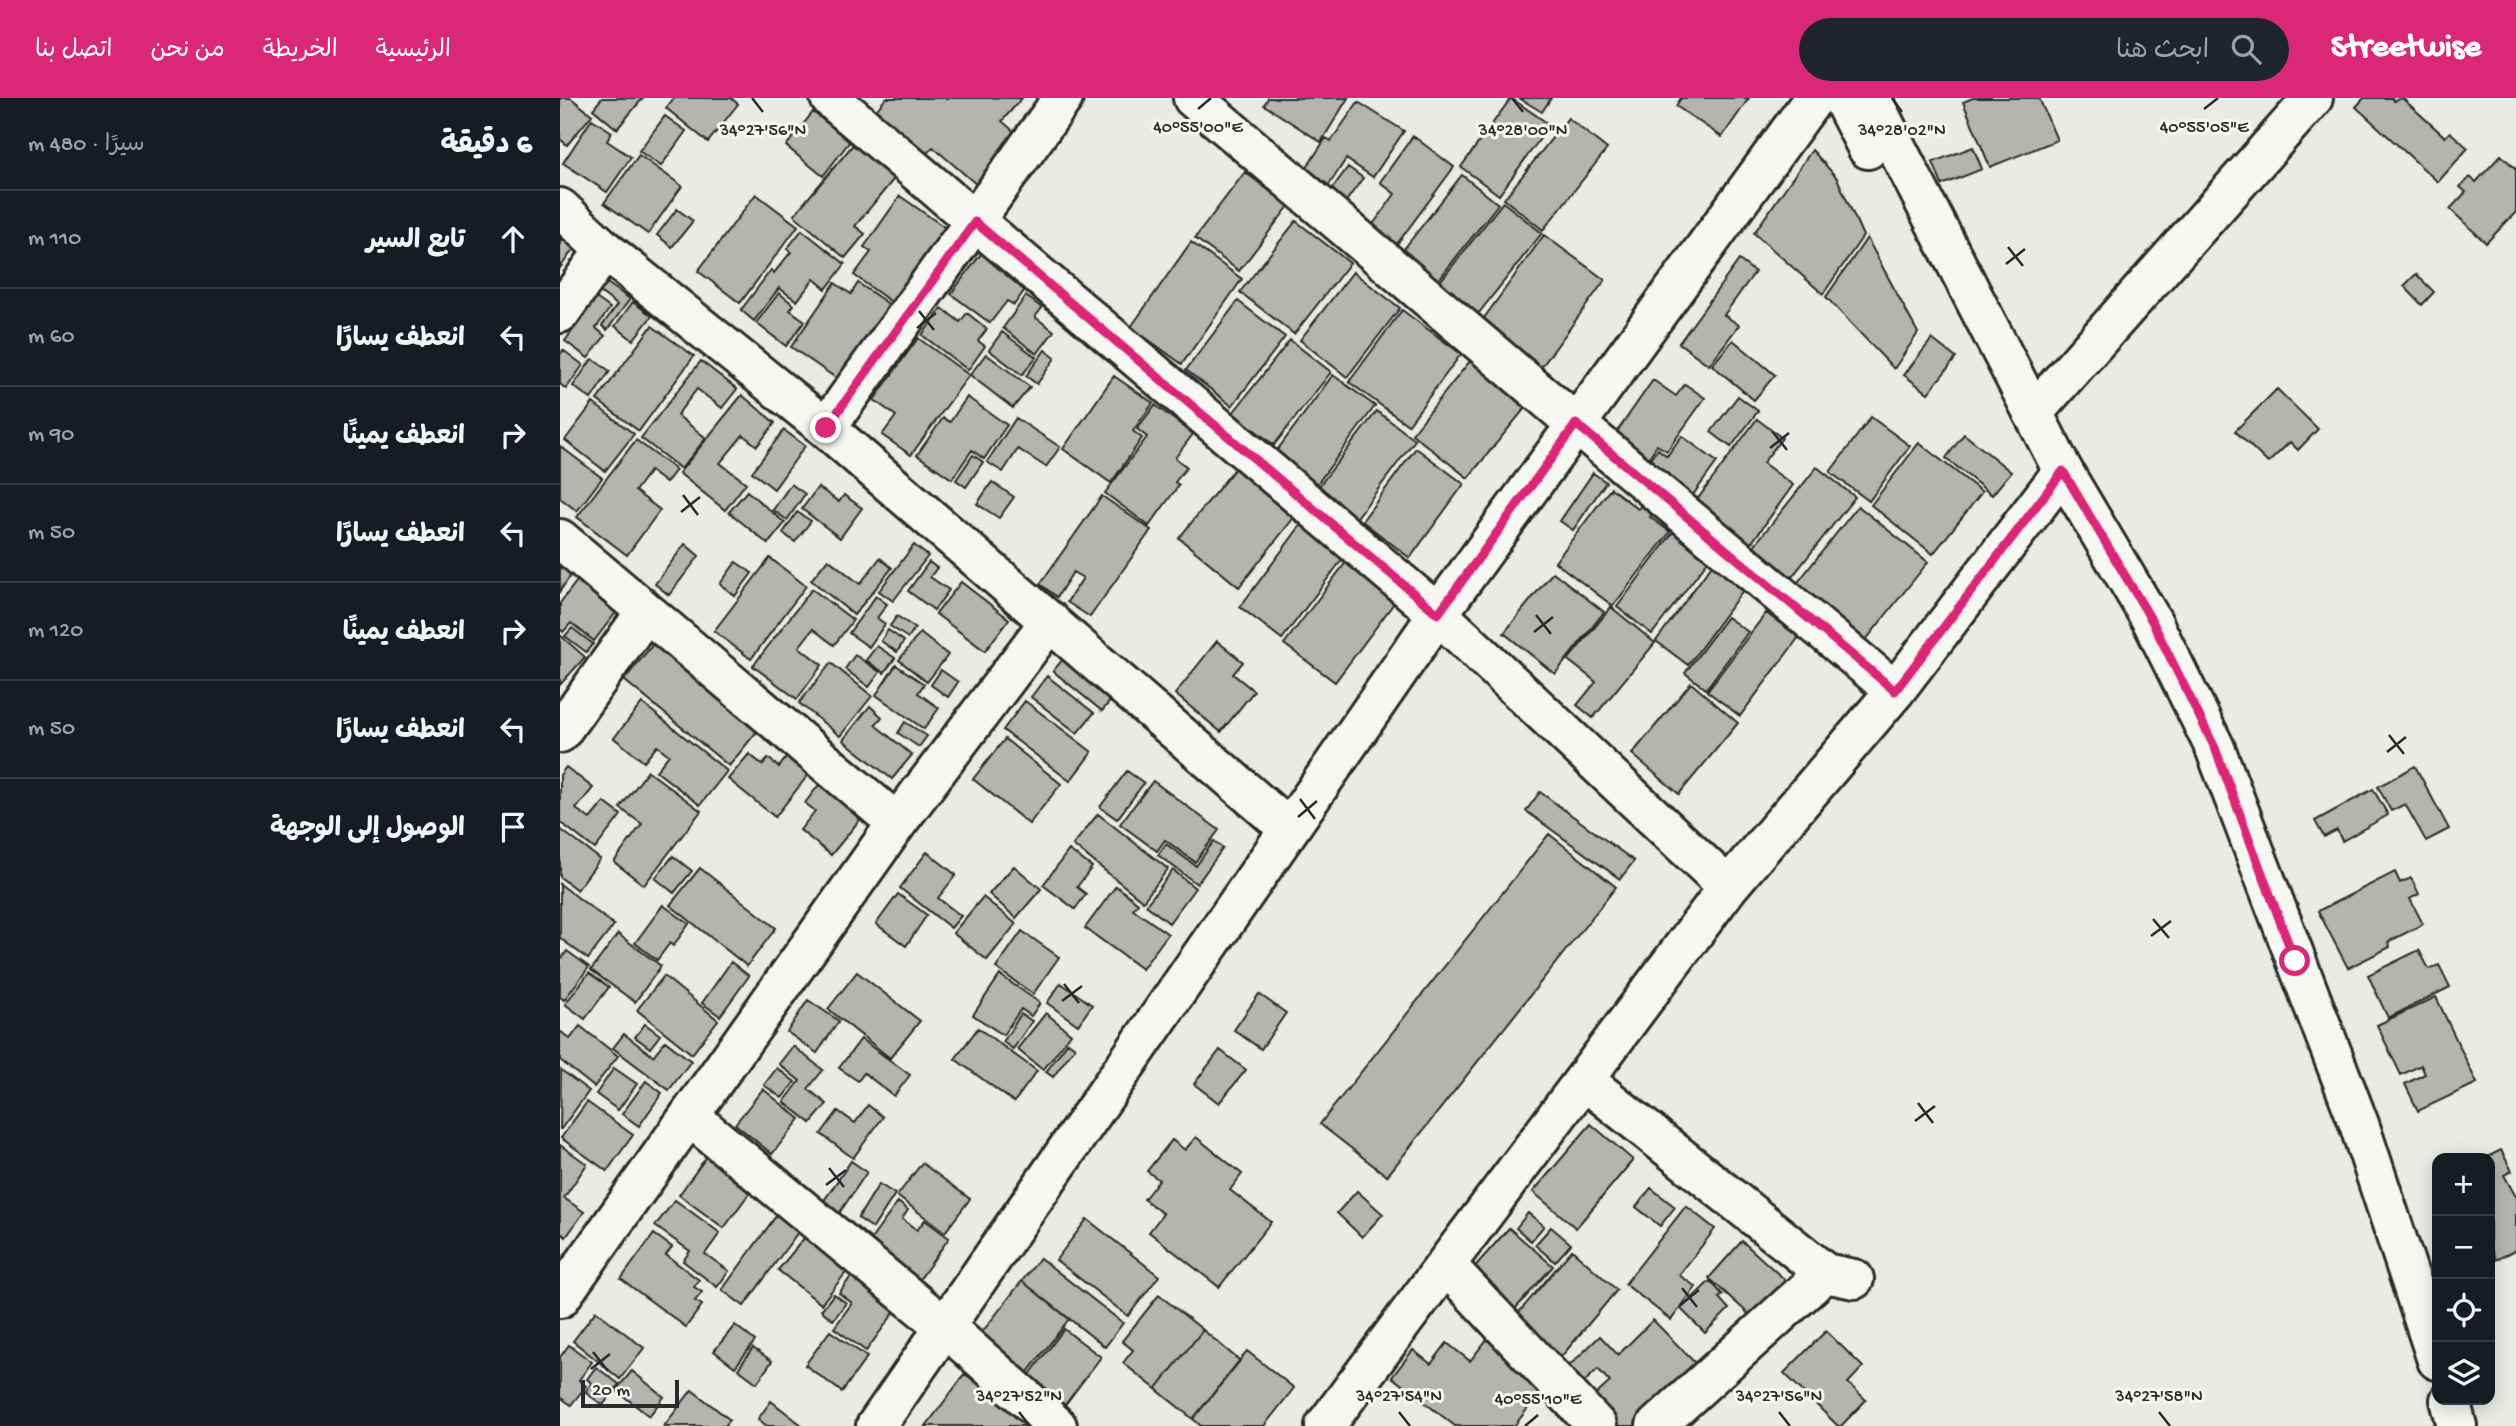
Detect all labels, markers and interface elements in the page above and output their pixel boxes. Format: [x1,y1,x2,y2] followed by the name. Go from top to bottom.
[1799,18,2289,81] search box
[2227,30,2265,68] icon: search
[2331,30,2481,68] text: Streetwise
[35,37,112,66] text: اتصل بنا
[150,37,225,66] text: من نحن
[263,37,338,66] text: الخريطة
[376,37,451,66] text: الرئيسية
[2116,37,2209,68] text: ابحث هنا
[1153,118,1244,139] text: 40°55'00"E
[2160,118,2249,139] text: 40°55'05"E
[719,121,806,142] text: 34°27'56"N
[1478,121,1567,142] text: 34°28'00"N
[1857,121,1946,142] text: 34°28'02"N
[440,129,532,164] text: 6 دقيقة
[28,132,144,159] text: سيرًا · 480 m
[494,220,532,258] icon: ahead
[28,226,81,253] text: 110 m
[366,227,465,258] text: تابع السير
[494,318,532,356] icon: left
[28,324,75,351] text: 60 m
[336,325,465,356] text: انعطف يسارًا
[810,412,841,443] route end
[494,416,532,454] icon: right
[28,422,74,449] text: 90 m
[343,423,465,454] text: انعطف يمينًا
[494,514,532,552] icon: left
[28,520,75,547] text: 50 m
[336,521,465,552] text: انعطف يسارًا
[494,612,532,650] icon: right
[28,618,83,645] text: 120 m
[343,619,465,650] text: انعطف يمينًا
[494,710,532,748] icon: left
[28,716,75,743] text: 50 m
[336,717,465,748] text: انعطف يسارًا
[494,808,532,846] icon: arrive
[270,815,465,846] text: الوصول إلى الوجهة
[2279,945,2310,976] route start
[2432,1153,2495,1405] map controls
[2432,1153,2495,1216] button: +
[2432,1216,2495,1279] button: −
[2432,1279,2495,1342] button: locate
[2432,1342,2495,1405] button: layers
[581,1377,679,1409] scale bar
[592,1380,630,1403] text: 20 m
[975,1387,1062,1408] text: 34°27'52"N
[1355,1387,1442,1408] text: 34°27'54"N
[1735,1387,1822,1408] text: 34°27'56"N
[2114,1387,2203,1408] text: 34°27'58"N
[1495,1390,1582,1411] text: 40°55'10"E

